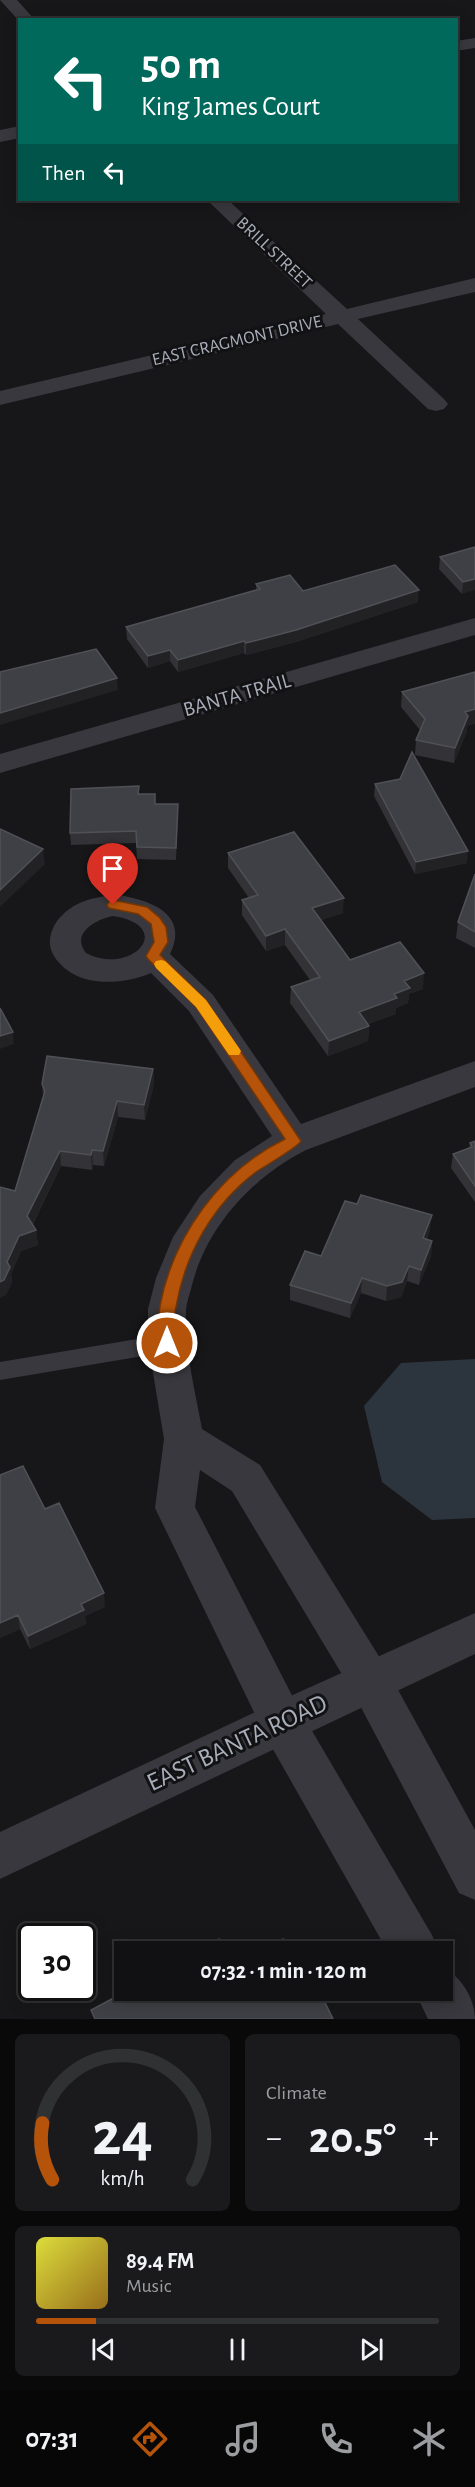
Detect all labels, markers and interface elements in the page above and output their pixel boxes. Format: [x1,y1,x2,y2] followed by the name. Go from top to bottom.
[42,42,120,120] icon: left
[141,44,221,86] text: 50 m
[141,93,320,120] text: King James Court
[98,156,131,189] icon: left
[42,162,86,184] text: Then
[233,214,315,292] street label: BRILL STREET
[150,313,324,369] street label: EAST CRAGMONT DRIVE
[181,670,293,720] street label: BANTA TRAIL
[87,843,138,905] pin
[96,852,129,885] icon: arrive
[135,1311,199,1375] position arrow
[143,1690,331,1796] street label: EAST BANTA ROAD
[18,1923,96,2001] speed limit sign: 30
[200,1960,367,1982] text: 07:32 · 1 min · 120 m
[266,2083,327,2103] text: Climate
[92,2104,153,2166] text: 24
[309,2116,396,2161] text: 20.5°
[266,2122,282,2155] text: −
[423,2122,439,2155] text: +
[100,2168,145,2189] text: km/h
[126,2250,194,2272] text: 89.4 FM
[126,2276,172,2296] text: Music
[87,2333,120,2366] icon: previous
[221,2333,254,2366] icon: pause
[355,2333,388,2366] icon: next
[129,2418,171,2460] icon: directions
[222,2418,264,2460] icon: music
[315,2418,357,2460] icon: phone
[408,2418,450,2460] icon: climate
[25,2425,79,2452] text: 07:31

